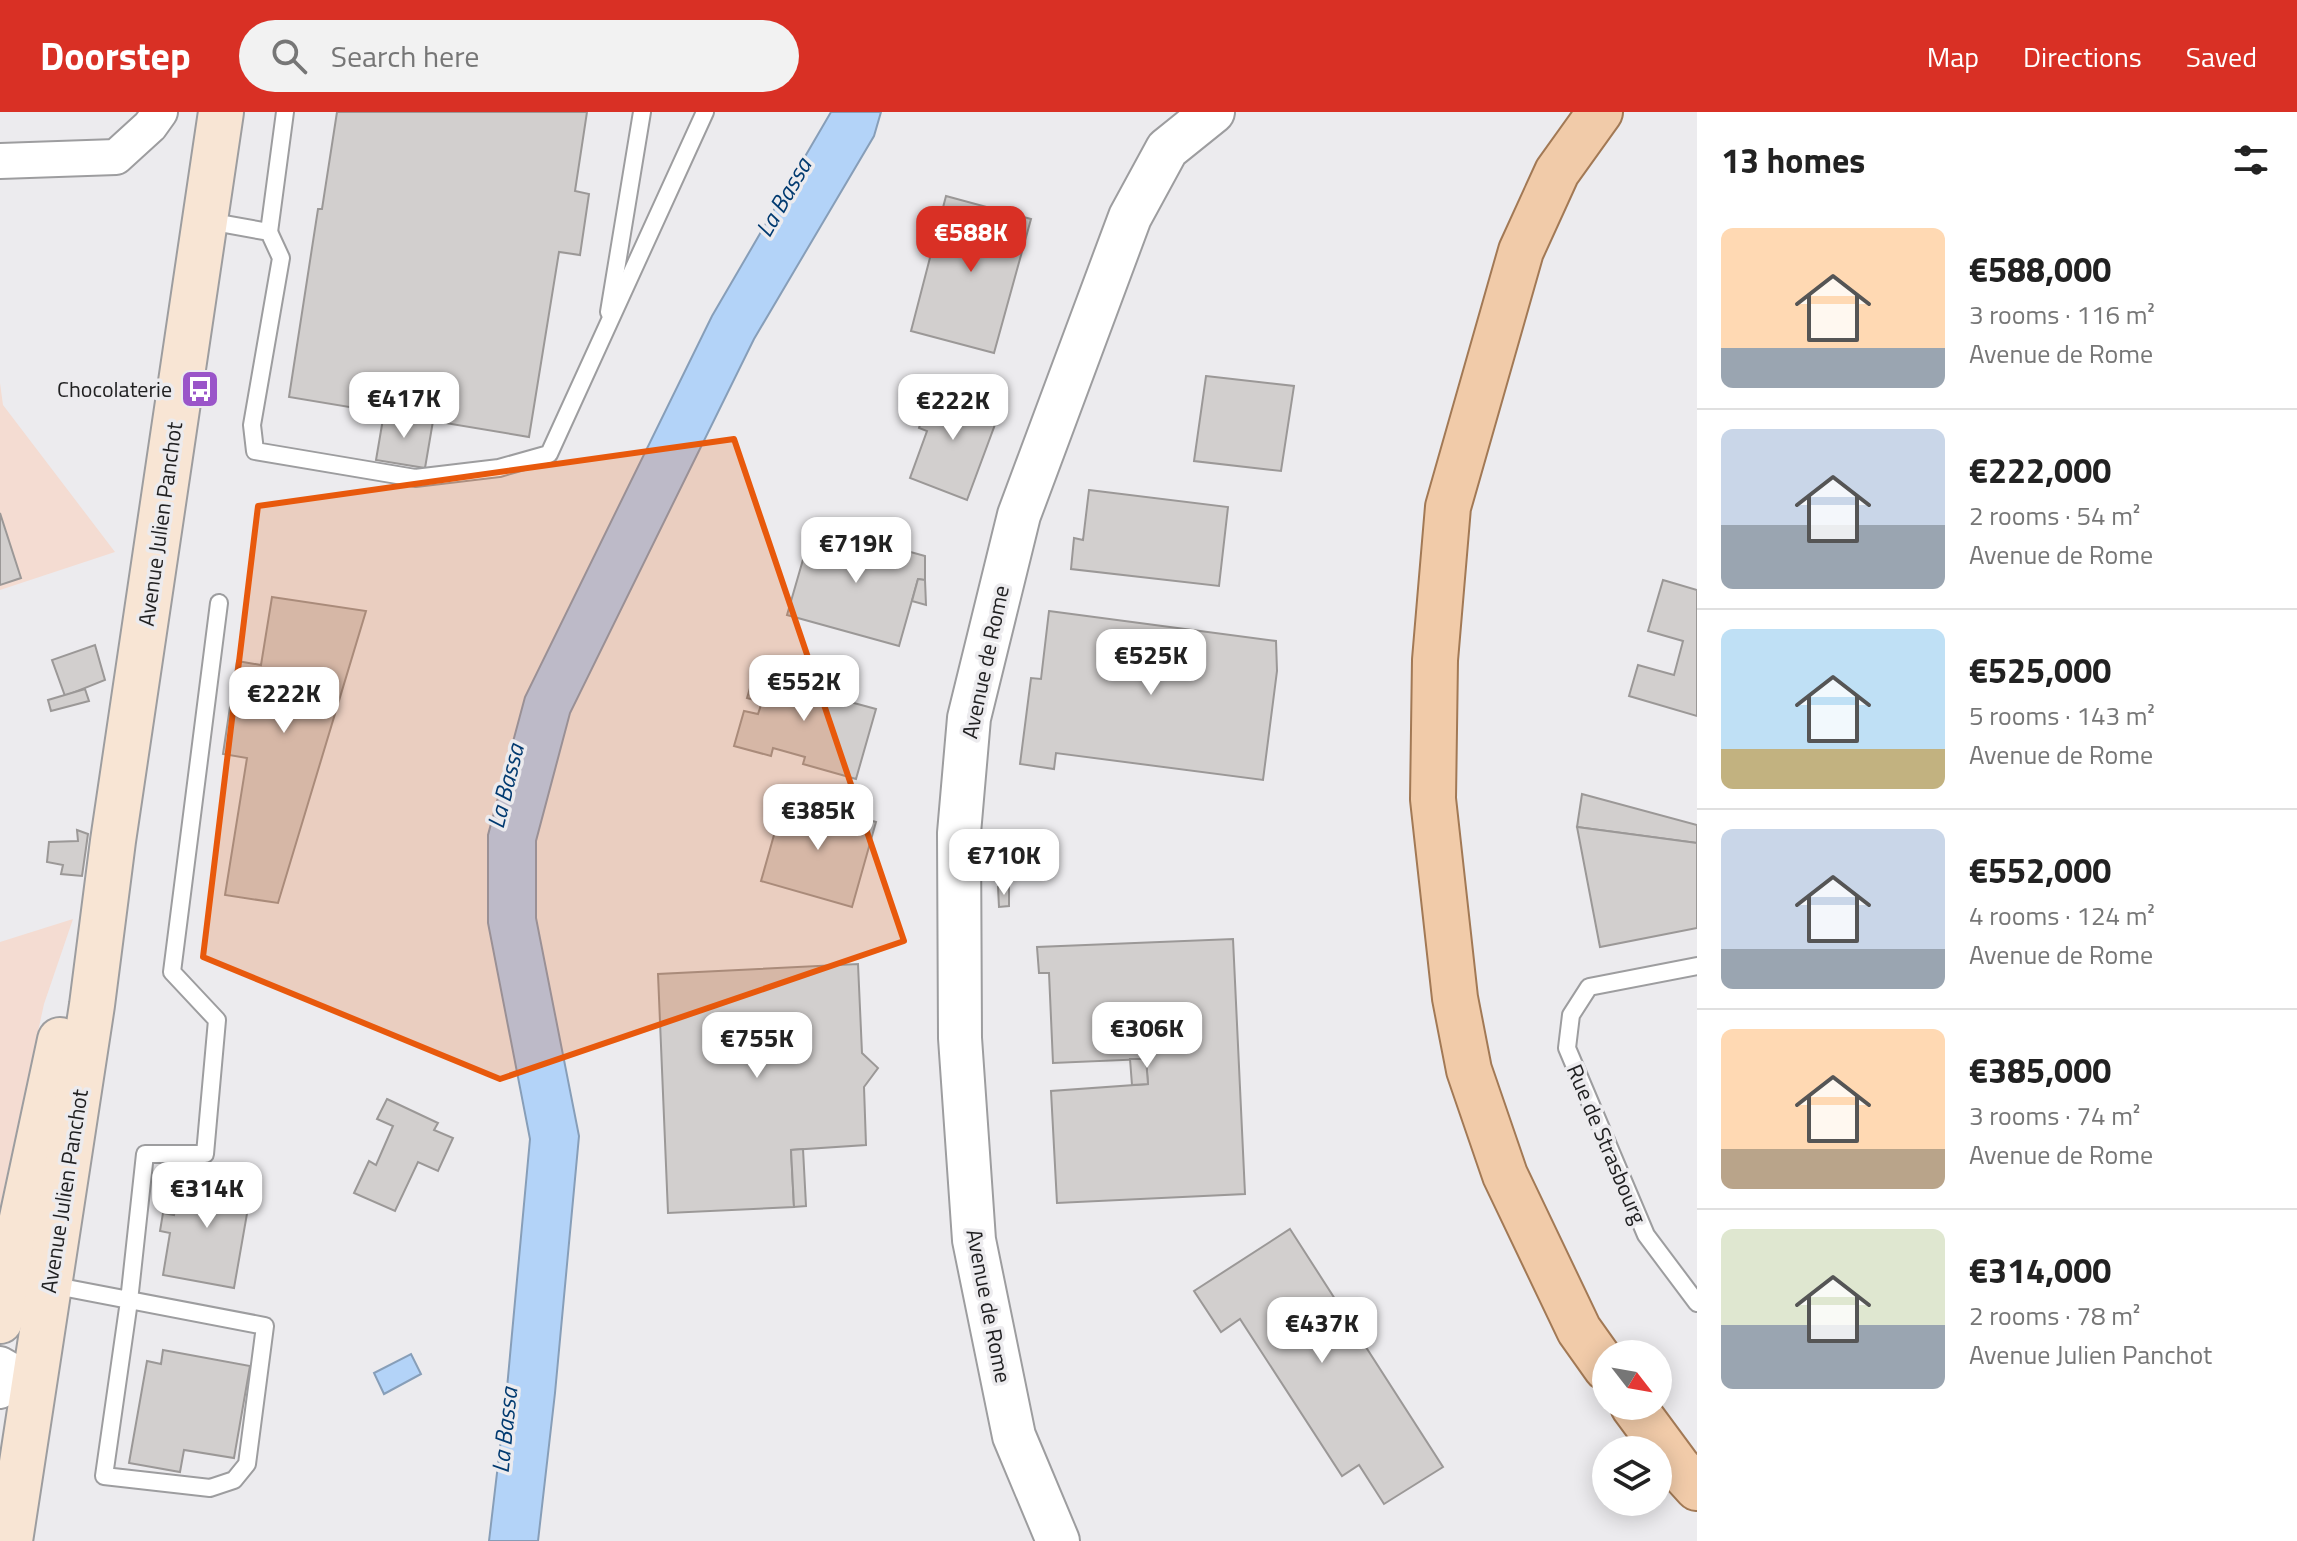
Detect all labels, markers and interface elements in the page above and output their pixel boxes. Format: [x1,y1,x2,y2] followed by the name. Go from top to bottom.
[239,20,799,92] search box
[40,27,191,85] text: Doorstep
[331,33,479,79] text: Search here
[267,34,311,78] icon: search
[1927,35,1979,78] text: Map
[2023,35,2142,78] text: Directions
[2186,35,2257,78] text: Saved
[1721,134,1865,186] text: 13 homes
[2229,138,2273,182] icon: filters
[746,149,821,243] water label: La Bassa
[915,206,1027,274] pin: €588K
[934,212,1008,251] text: €588K
[1969,243,2111,295] text: €588,000
[1785,260,1881,356] icon: home
[1969,295,2155,334] text: 3 rooms · 116 m²
[1969,334,2153,373] text: Avenue de Rome
[179,368,221,410] bus stop icon: Chocolaterie
[57,372,172,406] place label: Chocolaterie
[348,372,460,440] pin: €417K
[897,374,1009,442] pin: €222K
[367,378,441,417] text: €417K
[916,380,990,419] text: €222K
[129,419,191,628] street label: Avenue Julien Panchot
[1969,444,2111,496] text: €222,000
[1785,461,1881,557] icon: home
[1969,496,2140,535] text: 2 rooms · 54 m²
[800,517,912,585] pin: €719K
[819,523,893,562] text: €719K
[1969,535,2153,574] text: Avenue de Rome
[952,582,1018,742] street label: Avenue de Rome
[1095,629,1207,697] pin: €525K
[1114,635,1188,674] text: €525K
[1969,644,2111,696] text: €525,000
[748,655,860,723] pin: €552K
[767,661,841,700] text: €552K
[1785,661,1881,757] icon: home
[228,667,340,735] pin: €222K
[247,673,321,712] text: €222K
[1969,696,2155,735] text: 5 rooms · 143 m²
[1969,735,2153,774] text: Avenue de Rome
[477,738,533,832] water label: La Bassa
[762,784,874,852] pin: €385K
[781,790,855,829] text: €385K
[948,829,1060,897] pin: €710K
[967,835,1041,874] text: €710K
[1969,844,2111,896] text: €552,000
[1785,861,1881,957] icon: home
[1969,896,2155,935] text: 4 rooms · 124 m²
[1969,935,2153,974] text: Avenue de Rome
[1091,1002,1203,1070] pin: €306K
[1110,1008,1184,1047] text: €306K
[701,1012,813,1080] pin: €755K
[720,1018,794,1057] text: €755K
[1969,1044,2111,1096] text: €385,000
[1558,1059,1656,1229] street label: Rue de Strasbourg
[1785,1061,1881,1157] icon: home
[31,1086,97,1295] street label: Avenue Julien Panchot
[1969,1096,2140,1135] text: 3 rooms · 74 m²
[1969,1135,2153,1174] text: Avenue de Rome
[151,1162,263,1230] pin: €314K
[170,1168,244,1207] text: €314K
[957,1226,1021,1386] street label: Avenue de Rome
[1969,1244,2111,1296] text: €314,000
[1785,1261,1881,1357] icon: home
[1969,1296,2140,1335] text: 2 rooms · 78 m²
[1266,1297,1378,1365] pin: €437K
[1285,1303,1359,1342] text: €437K
[1969,1335,2212,1374] text: Avenue Julien Panchot
[1592,1340,1672,1420] north arrow
[1592,1340,1672,1516] map controls
[482,1383,527,1475] water label: La Bassa
[1592,1436,1672,1516] button: layers

